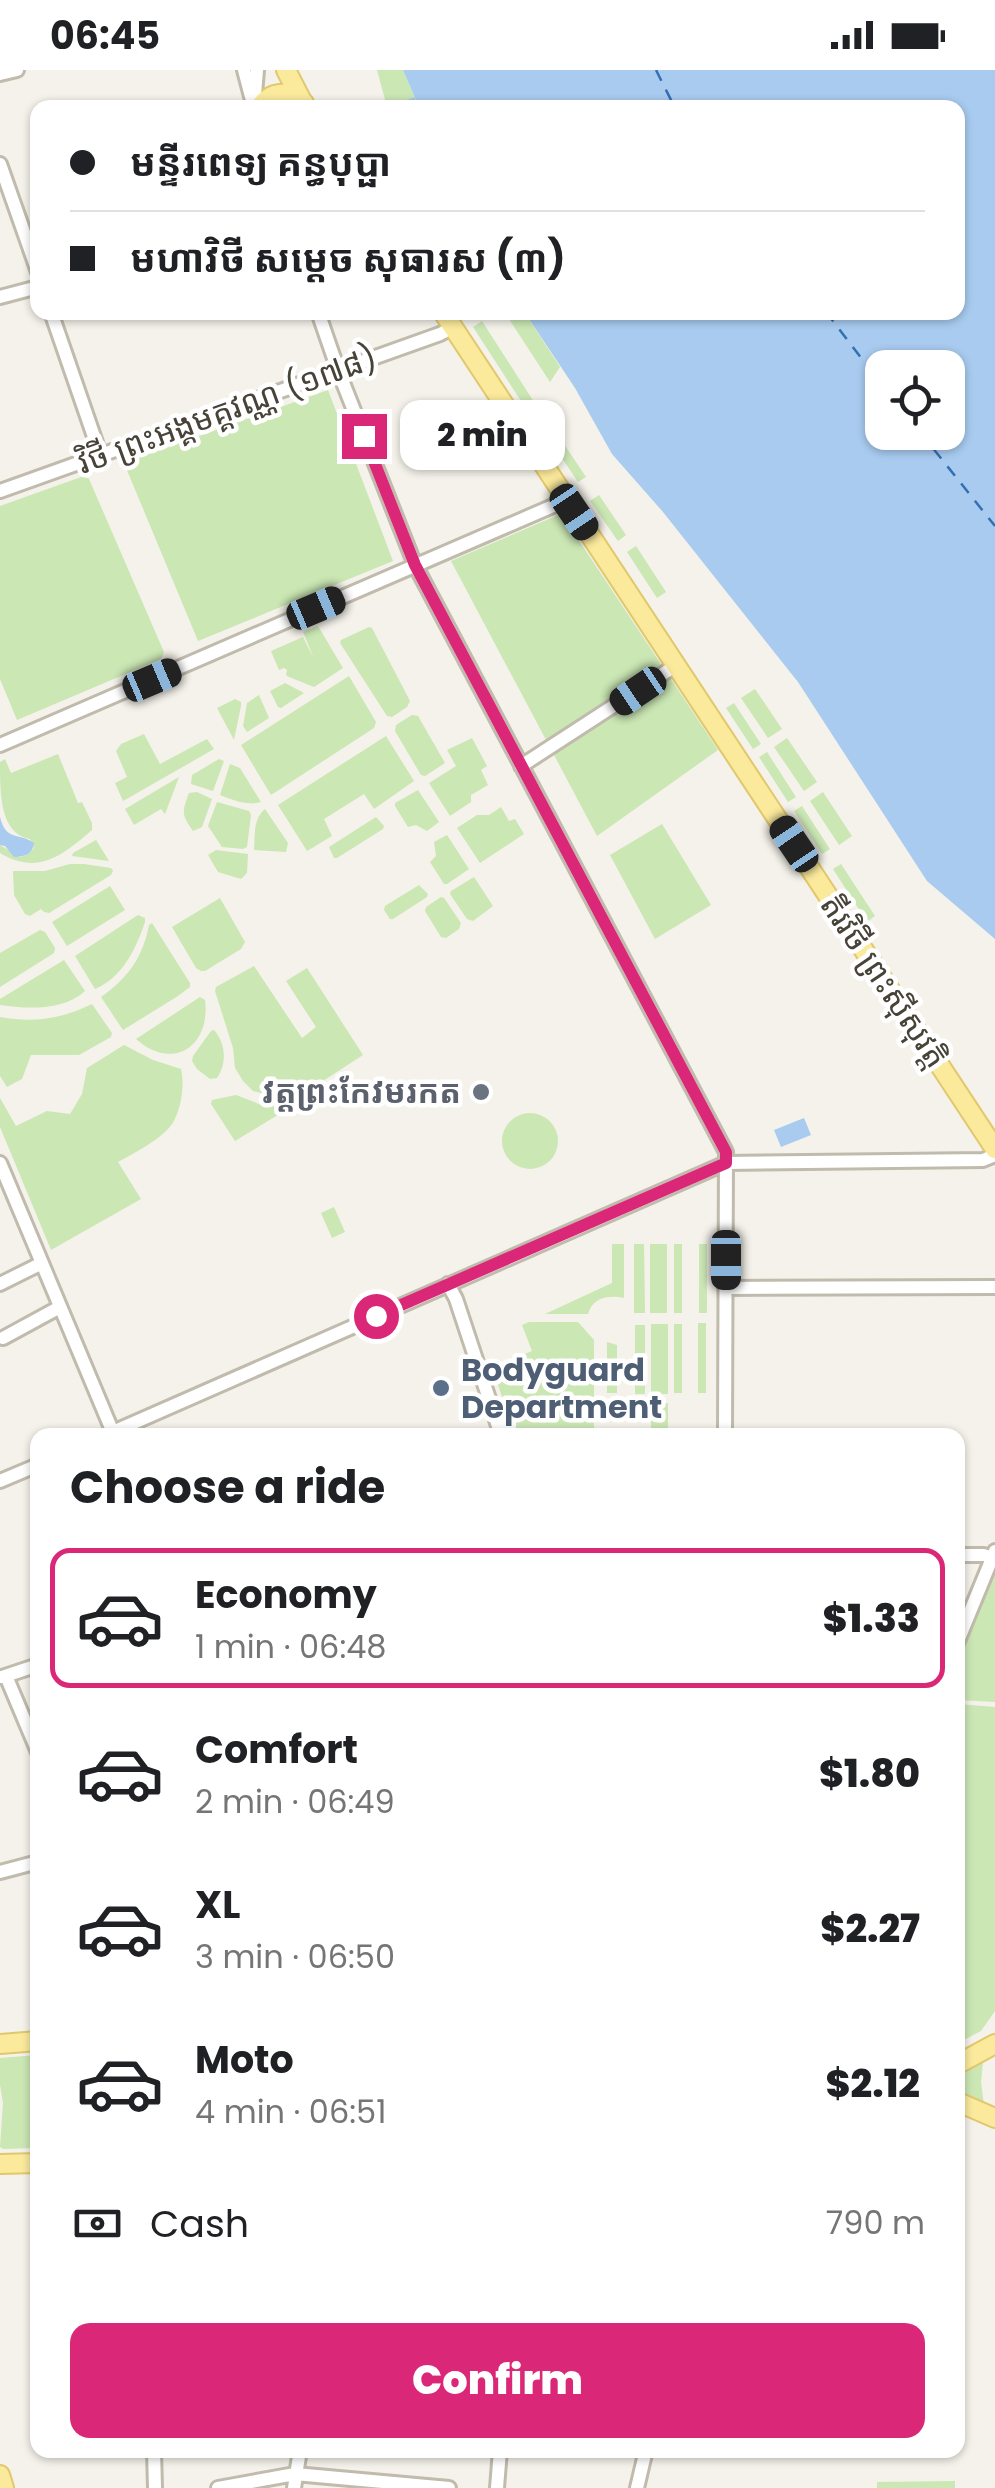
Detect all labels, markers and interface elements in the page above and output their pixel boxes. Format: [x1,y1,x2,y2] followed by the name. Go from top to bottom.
[50,9,160,62] text: 06:45
[130,136,391,189] text: មន្ទីរពេទ្យ គន្ធបុប្ផា
[130,232,566,285] text: មហាវិថី សម្តេច សុធារស (៣)
[70,334,383,485] street label: វិថី ព្រះអង្គមគ្គវណ្ណ (១៧៨)
[865,350,965,450] map controls
[865,350,965,450] button: locate
[399,401,564,471] callout: 2 min
[437,412,528,457] text: 2 min
[342,414,387,459] route end
[545,479,603,545] car
[283,582,349,634] car
[119,654,185,706] car
[605,662,671,720] car
[765,811,823,877] car
[810,885,959,1077] street label: តីរវិថី ព្រះស៊ីសុវត្តិ
[262,1069,461,1114] place label: វត្តព្រះកែវមរកត
[470,1081,492,1103] marker: វត្តព្រះកែវមរកត
[711,1230,741,1290] car
[354,1294,399,1339] route start
[461,1347,662,1429] place label: Bodyguard Department
[430,1377,452,1399] marker: Bodyguard Department
[70,1456,385,1519] text: Choose a ride
[195,1568,377,1621] text: Economy
[75,1573,165,1663] icon: car
[822,1592,920,1645] text: $1.33
[195,1624,387,1669] text: 1 min · 06:48
[195,1723,358,1776] text: Comfort
[75,1728,165,1818] icon: car
[819,1747,920,1800] text: $1.80
[195,1779,395,1824] text: 2 min · 06:49
[195,1878,240,1931] text: XL
[75,1883,165,1973] icon: car
[820,1902,920,1955] text: $2.27
[195,1934,395,1979] text: 3 min · 06:50
[195,2033,294,2086] text: Moto
[75,2038,165,2128] icon: car
[825,2057,920,2110] text: $2.12
[195,2089,386,2134] text: 4 min · 06:51
[70,2196,125,2251] icon: cash
[150,2197,249,2250] text: Cash
[826,2200,925,2245] text: 790 m
[70,2323,925,2438] button: Confirm

